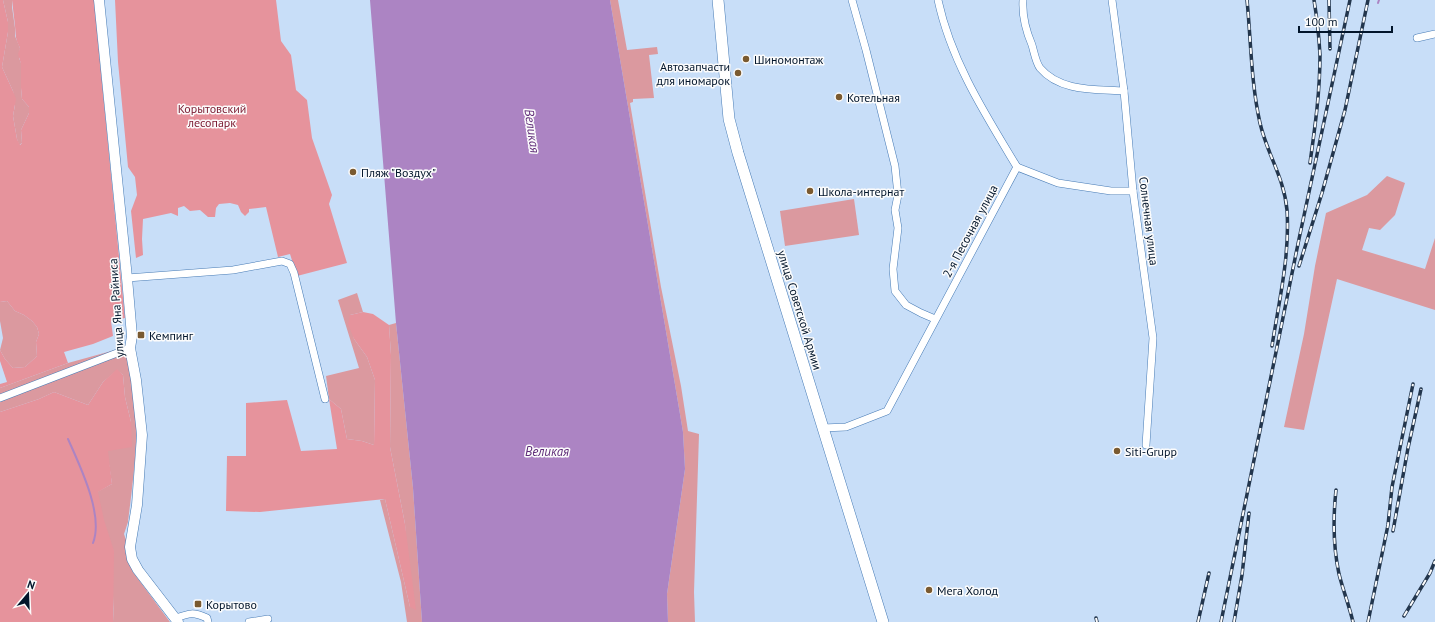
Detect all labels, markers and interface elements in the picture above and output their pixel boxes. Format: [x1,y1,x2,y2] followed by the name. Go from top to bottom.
[1299,8,1392,34] scale bar
[1305,14,1338,29] text: 100 m
[754,52,823,67] place label: Шиномонтаж
[741,54,751,64] marker: Шиномонтаж
[656,59,730,88] place label: Автозапчасти для иномарок
[733,68,743,78] marker: Автозапчасти для иномарок
[847,90,900,105] place label: Котельная
[834,92,844,102] marker: Котельная
[178,101,246,130] park label: Корытовский лесопарк
[521,108,543,154] water label: Великая
[361,165,436,180] place label: Пляж "Воздух"
[348,167,358,177] marker: Пляж "Воздух"
[1136,176,1162,266] street label: Солнечная улица
[939,182,1001,280] street label: 2-я Песочная улица
[818,184,904,199] place label: Школа-интернат
[805,186,815,196] marker: Школа-интернат
[775,248,825,372] street label: улица Советской Армии
[105,258,127,358] street label: улица Яна Райниса
[149,328,194,343] place label: Кемпинг
[136,330,146,340] marker: Кемпинг
[525,443,569,460] water label: Великая
[1125,444,1177,459] place label: Siti-Grupp
[1112,446,1122,456] marker: Siti-Grupp
[8,574,48,614] north arrow
[26,577,37,592] text: N
[937,583,999,598] place label: Мега Холод
[924,585,934,595] marker: Мега Холод
[206,597,257,612] place label: Корытово
[193,599,203,609] marker: Корытово

